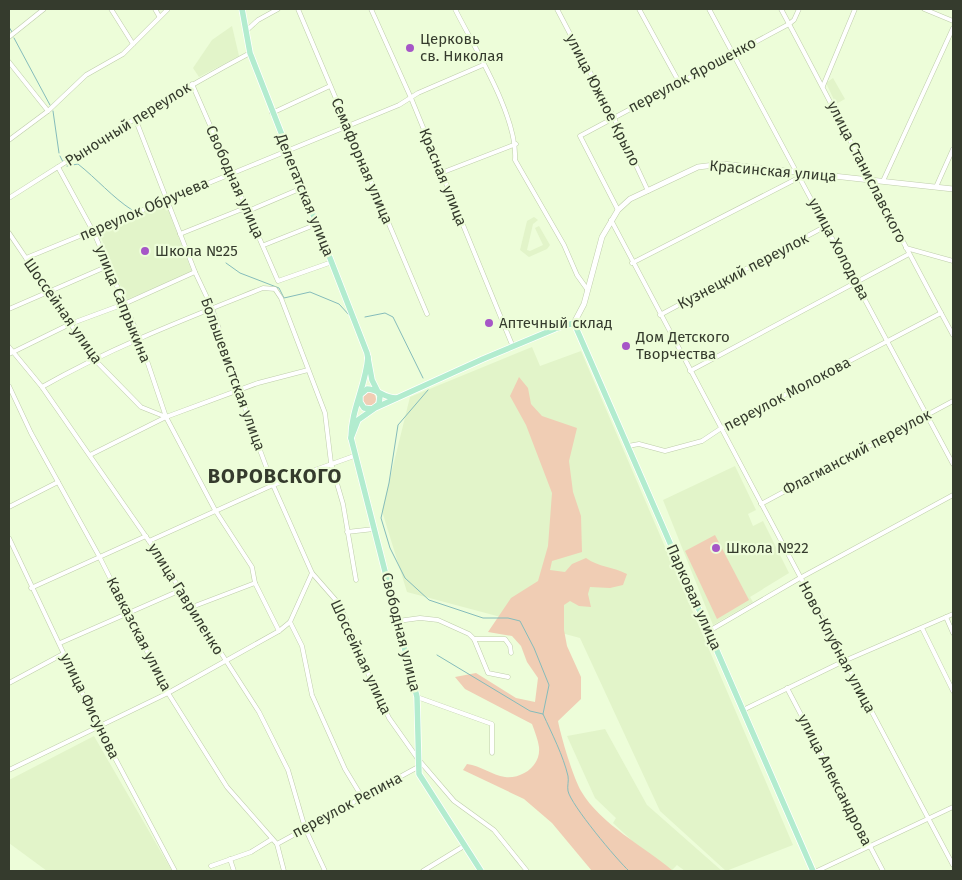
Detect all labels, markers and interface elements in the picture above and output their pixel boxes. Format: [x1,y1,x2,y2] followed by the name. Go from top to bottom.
[420,30,504,65] place label: Церковь св. Николая
[562,31,644,169] street label: улица Южное Крыло
[625,34,759,116] street label: переулок Ярошенко
[404,42,416,54] marker: Церковь св. Николая
[62,78,194,170] street label: Рыночный переулок
[327,95,397,227] street label: Семафорная улица
[823,98,911,246] street label: улица Станиславского
[202,123,268,241] street label: Свободная улица
[415,125,471,229] street label: Красная улица
[272,130,338,259] street label: Делегатская улица
[709,156,837,186] street label: Красинская улица
[77,174,211,244] street label: переулок Обручева
[805,195,873,303] street label: улица Холодова
[675,229,812,313] street label: Кузнецкий переулок
[155,242,238,260] place label: Школа №25
[91,243,155,365] street label: улица Сапрыкина
[139,245,151,257] marker: Школа №25
[20,255,106,367] street label: Шоссейная улица
[197,295,269,453] street label: Большевистская улица
[499,314,612,332] place label: Аптечный склад
[483,317,495,329] marker: Аптечный склад
[635,328,730,363] place label: Дом Детского Творчества
[620,340,632,352] marker: Дом Детского Творчества
[721,353,853,435] street label: переулок Молокова
[780,405,935,499] street label: Флагманский переулок
[208,464,342,488] district label: ВОРОВСКОГО
[726,539,809,557] place label: Школа №22
[144,540,228,658] street label: улица Гавриленко
[663,541,725,653] street label: Парковая улица
[710,542,722,554] marker: Школа №22
[377,571,425,693] street label: Свободная улица
[103,574,175,694] street label: Кавказская улица
[795,578,879,716] street label: Ново-Клубная улица
[327,597,395,717] street label: Шоссейная улица
[57,650,123,762] street label: улица Фисунова
[794,711,876,849] street label: улица Александрова
[289,768,405,842] street label: переулок Репина

